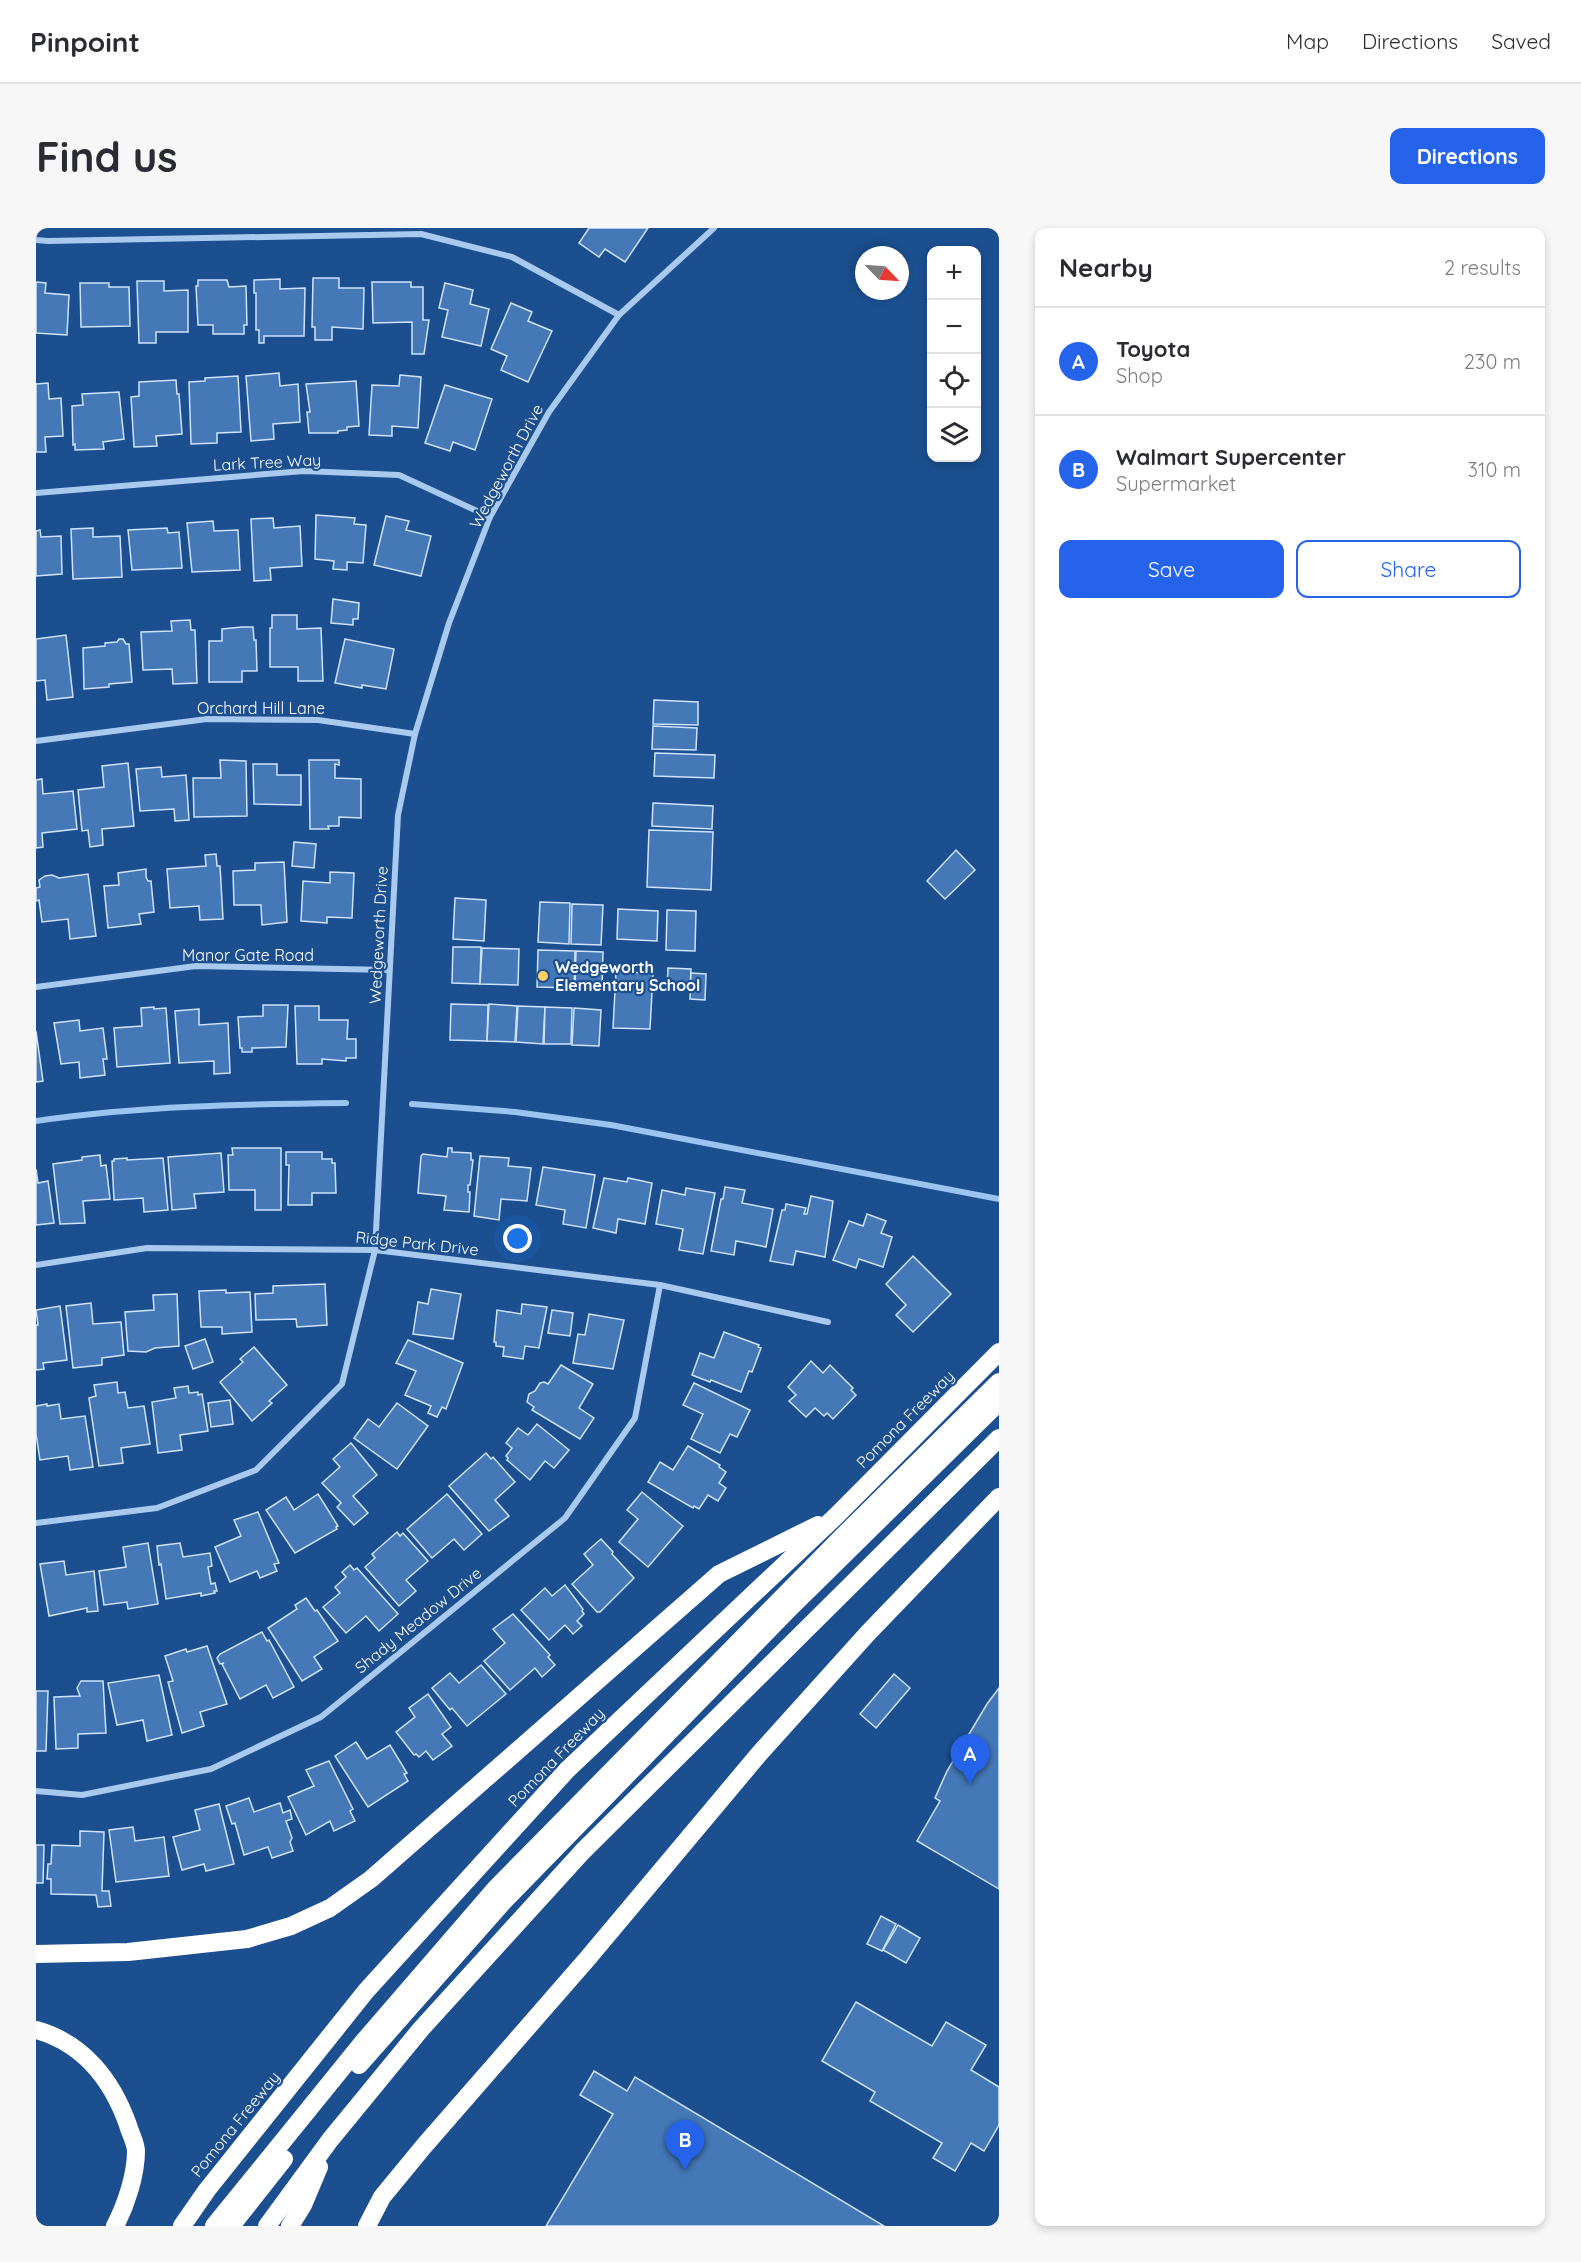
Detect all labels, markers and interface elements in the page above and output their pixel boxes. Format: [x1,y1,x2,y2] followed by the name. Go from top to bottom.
[30,24,140,59] text: Pinpoint
[1286,28,1329,54] text: Map
[1362,28,1458,54] text: Directions
[1491,28,1551,54] text: Saved
[1390,128,1545,184] button: Directions
[36,130,178,183] text: Find us
[855,246,909,300] north arrow
[927,246,981,462] map controls
[927,246,981,300] button: +
[1059,251,1153,284] text: Nearby
[1444,255,1521,280] text: 2 results
[927,300,981,354] button: −
[1116,335,1190,363] text: Toyota
[1072,349,1085,374] text: A
[1464,349,1521,374] text: 230 m
[927,354,981,408] button: locate
[1116,363,1163,388] text: Shop
[465,400,547,532] street label: Wedgeworth Drive
[927,408,981,462] button: layers
[1116,443,1346,471] text: Walmart Supercenter
[212,449,322,475] street label: Lark Tree Way
[1072,457,1085,482] text: B
[1468,457,1521,482] text: 310 m
[1116,471,1236,496] text: Supermarket
[1059,540,1284,598] button: Save
[1296,540,1521,598] button: Share
[197,698,325,718] street label: Orchard Hill Lane
[364,866,392,1004] street label: Wedgeworth Drive
[182,945,314,965] street label: Manor Gate Road
[555,957,700,995] place label: Wedgeworth Elementary School
[536,969,550,983] marker: Wedgeworth Elementary School
[503,1224,532,1253] your location
[354,1227,480,1259] street label: Ridge Park Drive
[852,1366,958,1472] street label: Pomona Freeway
[351,1563,485,1677] street label: Shady Meadow Drive
[504,1703,608,1811] street label: Pomona Freeway
[950,1734,990,1784] pin: A
[186,2067,284,2181] street label: Pomona Freeway
[666,2120,704,2170] pin: B

